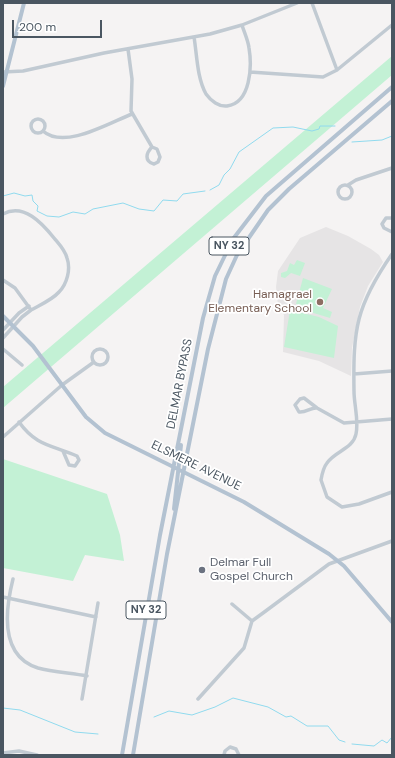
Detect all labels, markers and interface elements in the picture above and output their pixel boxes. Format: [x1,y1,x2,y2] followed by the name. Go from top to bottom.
[14,12,104,38] scale bar
[19,19,56,35] text: 200 m
[209,237,249,255] road number: NY 32
[208,288,312,316] place label: Hamagrael Elementary School
[315,297,325,307] marker: Hamagrael Elementary School
[164,338,196,430] street label: DELMAR BYPASS
[149,438,243,494] street label: ELSMERE AVENUE
[210,556,293,584] place label: Delmar Full Gospel Church
[197,565,207,575] marker: Delmar Full Gospel Church
[126,601,166,619] road number: NY 32

